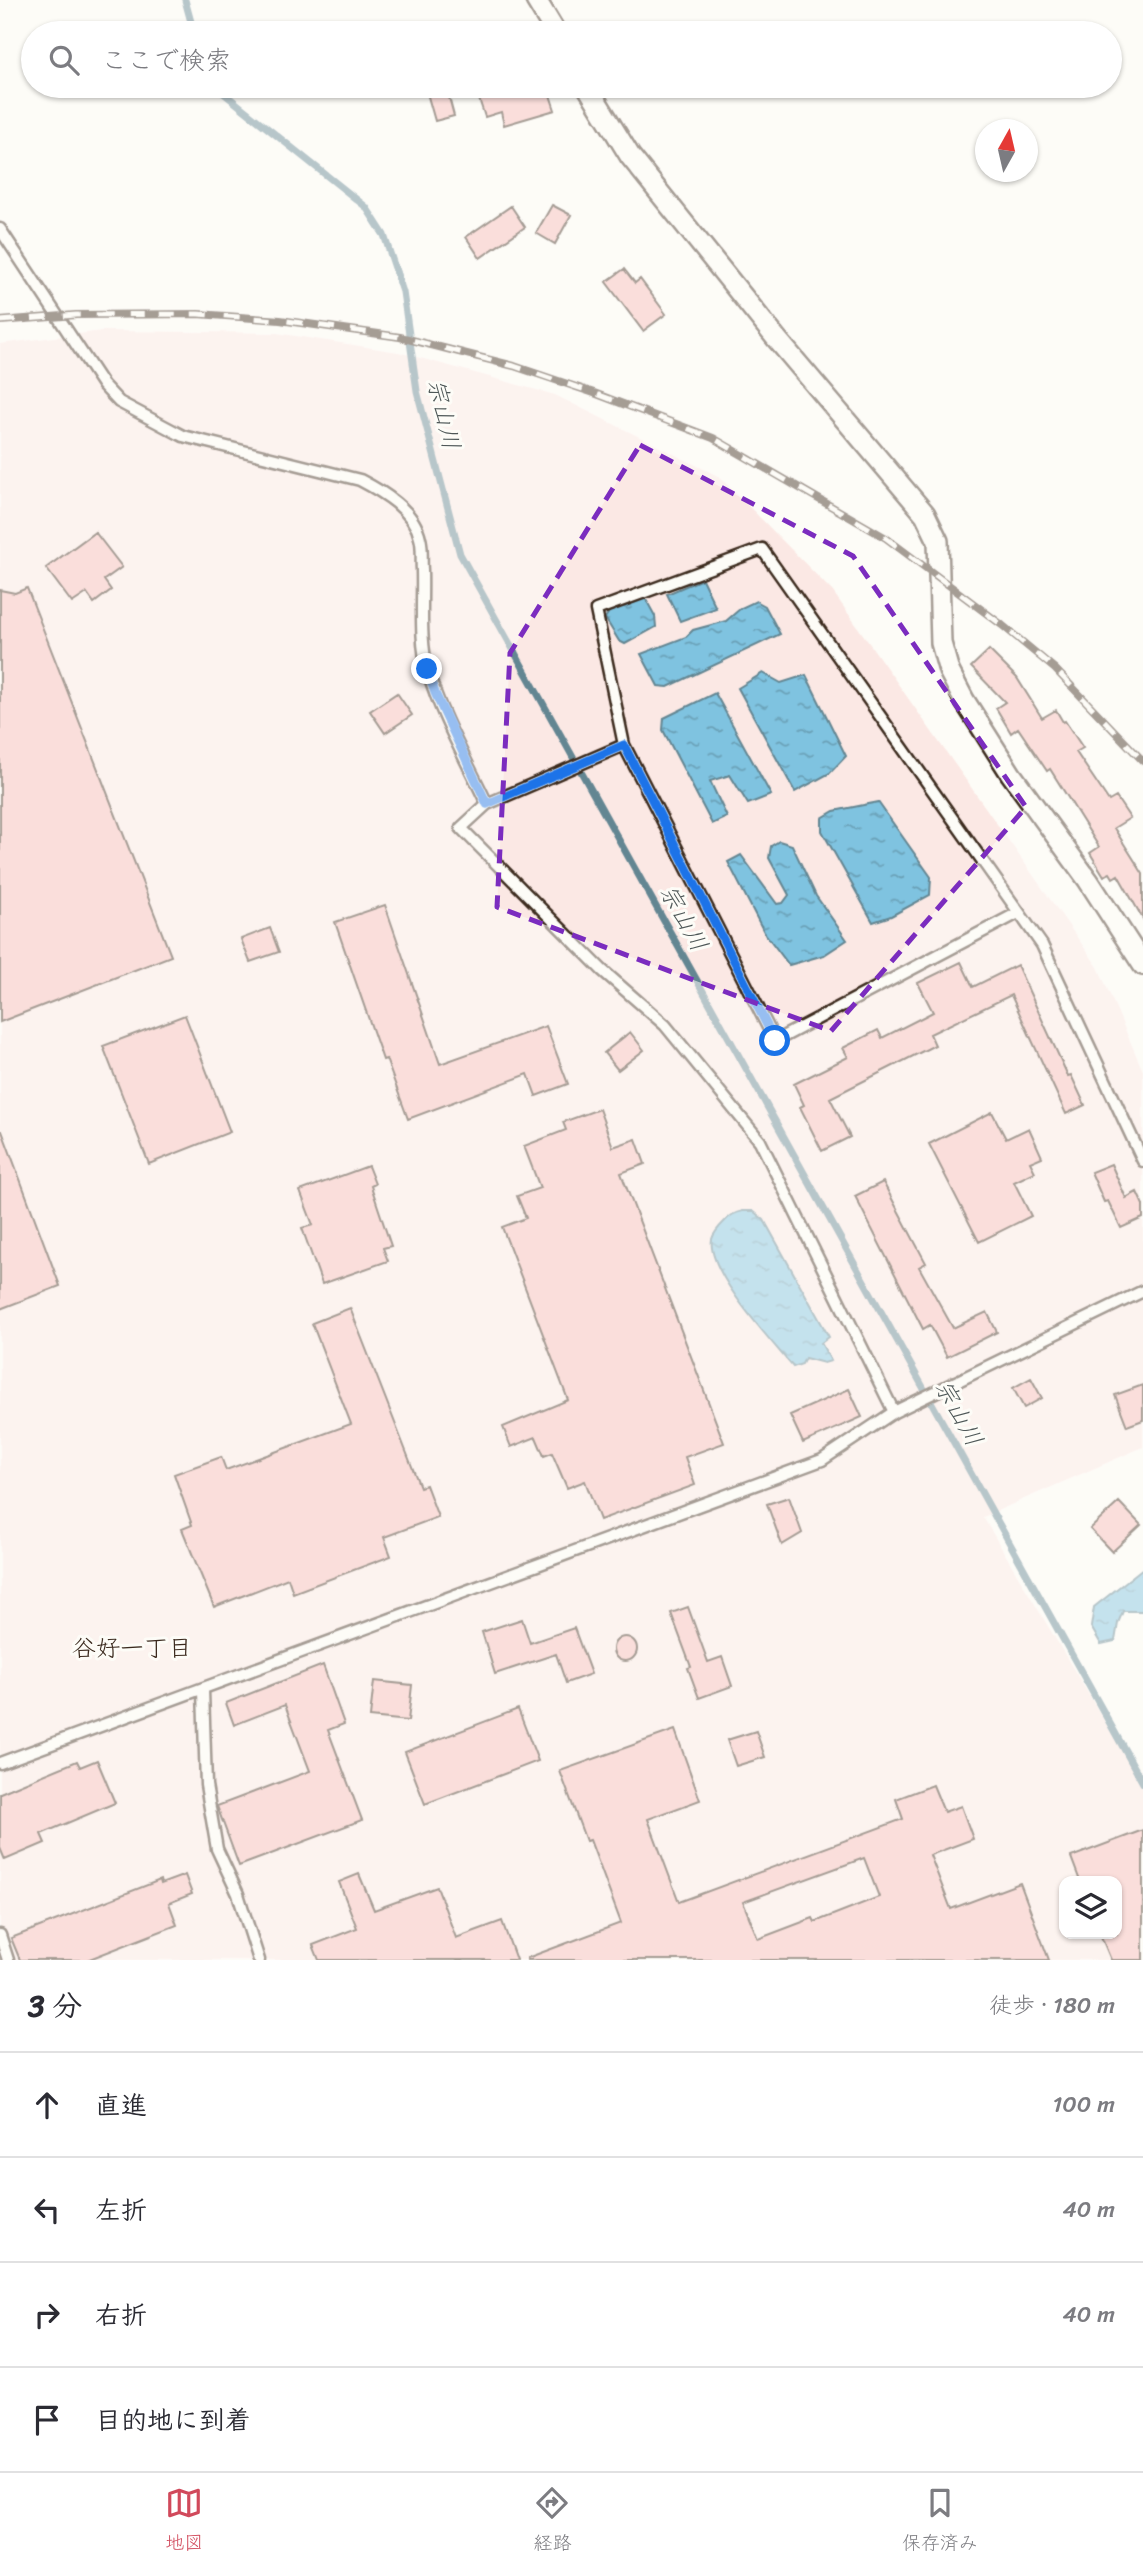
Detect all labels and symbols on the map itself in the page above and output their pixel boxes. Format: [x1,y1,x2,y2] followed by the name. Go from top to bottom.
[975,119,1038,182] north arrow
[415,374,473,454] water label: 宗山川
[411,653,442,684] route end
[648,876,720,960] water label: 宗山川
[759,1025,790,1056] route start
[923,1371,995,1455] water label: 宗山川
[72,1627,192,1669] district label: 谷好一丁目

